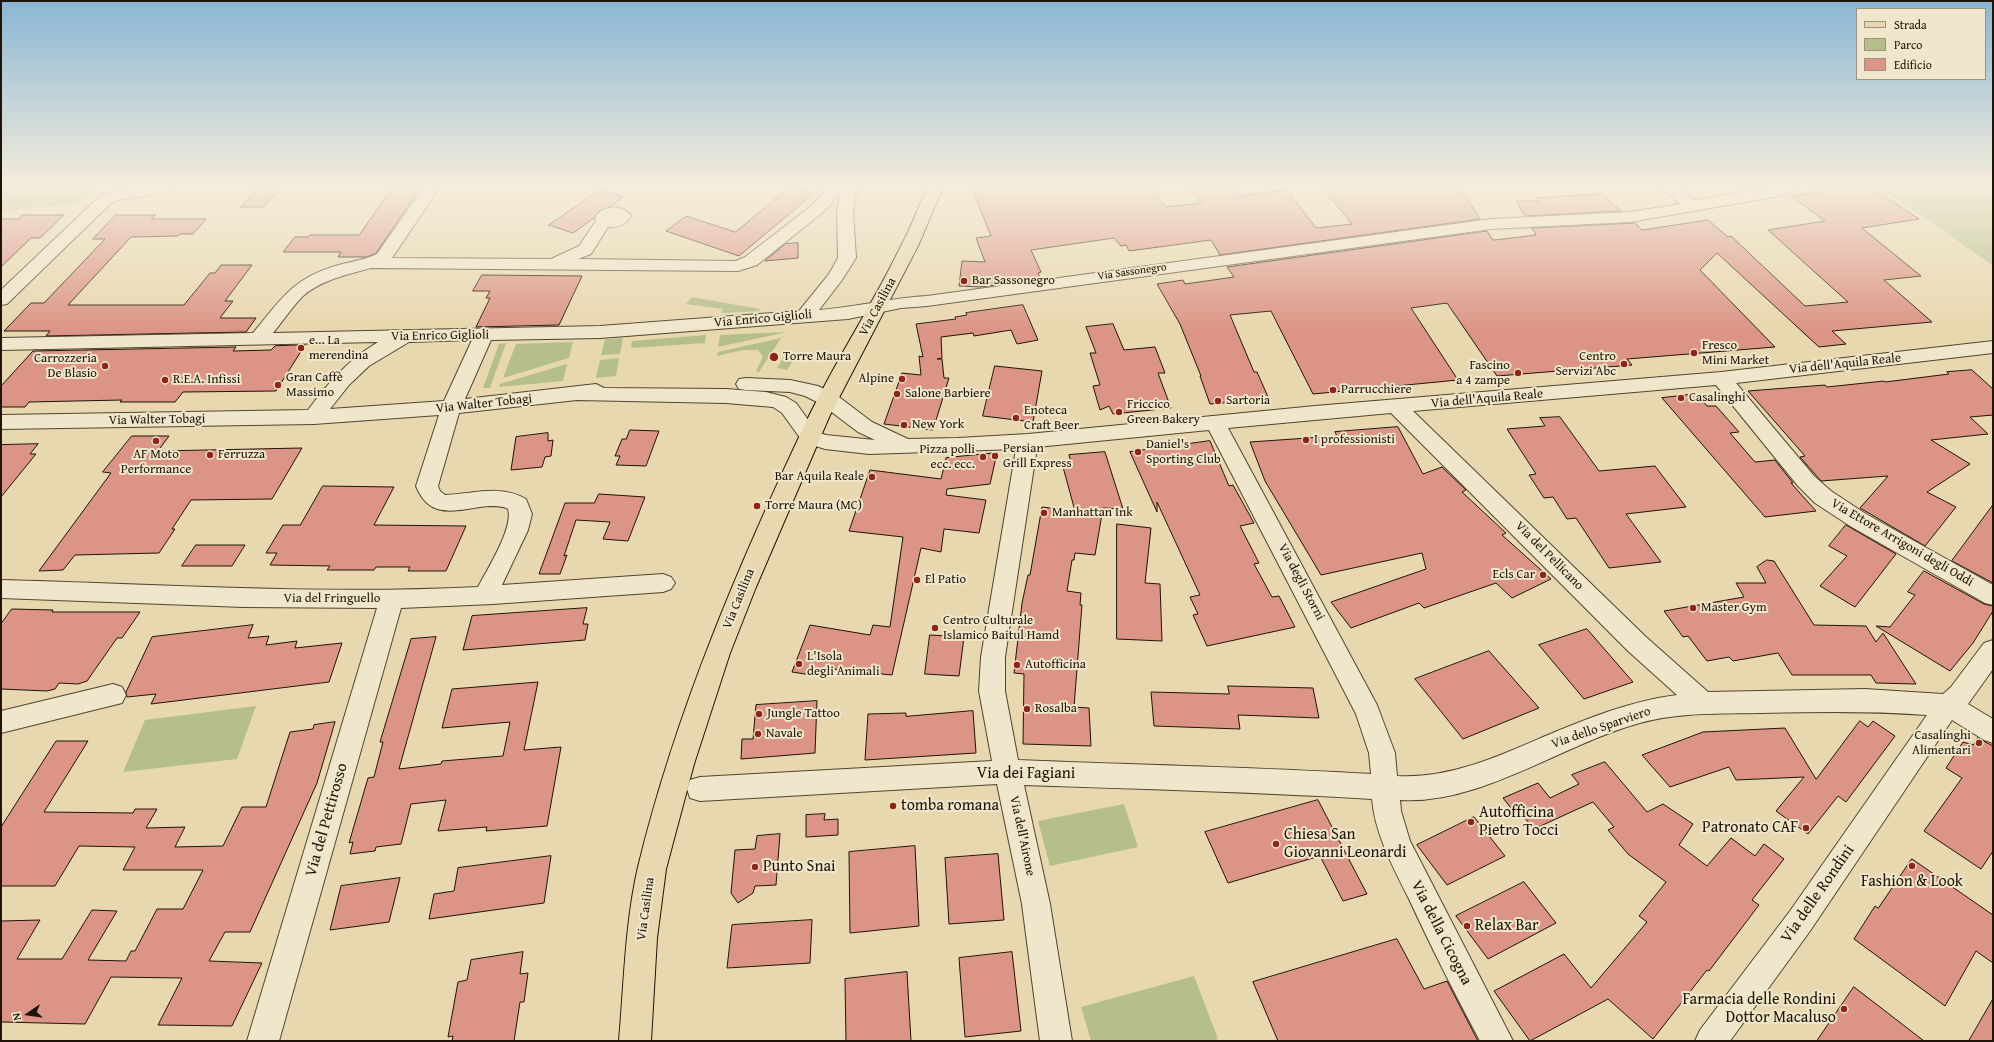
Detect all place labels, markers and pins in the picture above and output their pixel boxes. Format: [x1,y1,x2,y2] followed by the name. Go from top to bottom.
[972,273,1055,289] place label: Bar Sassonegro
[959,276,969,286] marker: Bar Sassonegro
[309,333,368,364] place label: e... La merendina
[1702,338,1769,369] place label: Fresco Mini Market
[296,343,306,353] marker: e... La merendina
[1689,348,1699,358] marker: Fresco Mini Market
[783,349,851,365] place label: Torre Maura
[1555,349,1616,380] place label: Centro Servizi Abc
[34,351,97,382] place label: Carrozzeria De Blasio
[768,351,780,363] marker: Torre Maura
[1456,358,1510,389] place label: Fascino a 4 zampe
[1619,359,1629,369] marker: Centro Servizi Abc
[100,361,110,371] marker: Carrozzeria De Blasio
[1513,368,1523,378] marker: Fascino a 4 zampe
[286,370,343,401] place label: Gran Caffè Massimo
[858,371,894,387] place label: Alpine
[173,372,240,388] place label: R.E.A. Infissi
[897,374,907,384] marker: Alpine
[160,375,170,385] marker: R.E.A. Infissi
[273,380,283,390] marker: Gran Caffè Massimo
[1341,382,1412,398] place label: Parrucchiere
[1328,385,1338,395] marker: Parrucchiere
[905,386,991,402] place label: Salone Barbiere
[892,389,902,399] marker: Salone Barbiere
[1689,390,1746,406] place label: Casalinghi
[1226,393,1270,409] place label: Sartoria
[1676,393,1686,403] marker: Casalinghi
[1213,396,1223,406] marker: Sartoria
[1127,397,1200,428] place label: Friccico Green Bakery
[1024,403,1079,434] place label: Enoteca Craft Beer
[1114,407,1124,417] marker: Friccico Green Bakery
[1011,413,1021,423] marker: Enoteca Craft Beer
[912,417,964,433] place label: New York
[899,420,909,430] marker: New York
[1314,432,1395,448] place label: I professionisti
[1301,435,1311,445] marker: I professionisti
[151,436,161,446] marker: AF Moto Performance
[1146,437,1221,468] place label: Daniel's Sporting Club
[1003,441,1072,472] place label: Persian Grill Express
[919,442,975,473] place label: Pizza polli ecc. ecc.
[121,447,191,478] place label: AF Moto Performance
[218,447,265,463] place label: Ferruzza
[1133,447,1143,457] marker: Daniel's Sporting Club
[205,450,215,460] marker: Ferruzza
[990,451,1000,461] marker: Persian Grill Express
[978,452,988,462] marker: Pizza polli ecc. ecc.
[775,469,864,485] place label: Bar Aquila Reale
[867,472,877,482] marker: Bar Aquila Reale
[765,498,862,514] place label: Torre Maura (MC)
[752,501,762,511] marker: Torre Maura (MC)
[1052,505,1133,521] place label: Manhattan Ink
[1039,508,1049,518] marker: Manhattan Ink
[1493,567,1535,583] place label: Ecls Car
[1538,570,1548,580] marker: Ecls Car
[925,572,966,588] place label: El Patio
[912,575,922,585] marker: El Patio
[1701,600,1767,616] place label: Master Gym
[1688,603,1698,613] marker: Master Gym
[943,613,1059,644] place label: Centro Culturale Islamico Baitul Hamd
[930,623,940,633] marker: Centro Culturale Islamico Baitul Hamd
[807,649,880,680] place label: L'Isola degli Animali
[1025,657,1086,673] place label: Autofficina
[794,659,804,669] marker: L'Isola degli Animali
[1012,660,1022,670] marker: Autofficina
[1035,701,1077,717] place label: Rosalba
[1022,704,1032,714] marker: Rosalba
[767,706,840,722] place label: Jungle Tattoo
[754,709,764,719] marker: Jungle Tattoo
[766,726,803,742] place label: Navale
[1912,728,1971,759] place label: Casalinghi Alimentari
[753,729,763,739] marker: Navale
[1974,738,1984,748] marker: Casalinghi Alimentari
[901,796,999,816] place label: tomba romana
[888,801,898,811] marker: tomba romana
[1479,803,1558,841] place label: Autofficina Pietro Tocci
[1466,817,1476,827] marker: Autofficina Pietro Tocci
[1702,818,1798,838] place label: Patronato CAF
[1801,823,1811,833] marker: Patronato CAF
[1284,825,1406,863] place label: Chiesa San Giovanni Leonardi
[1271,839,1281,849] marker: Chiesa San Giovanni Leonardi
[763,857,835,877] place label: Punto Snai
[1907,861,1917,871] marker: Fashion & Look
[750,862,760,872] marker: Punto Snai
[1861,872,1963,892] place label: Fashion & Look
[1475,916,1539,936] place label: Relax Bar
[1462,921,1472,931] marker: Relax Bar
[1682,990,1836,1028] place label: Farmacia delle Rondini Dottor Macaluso
[1839,1004,1849,1014] marker: Farmacia delle Rondini Dottor Macaluso

